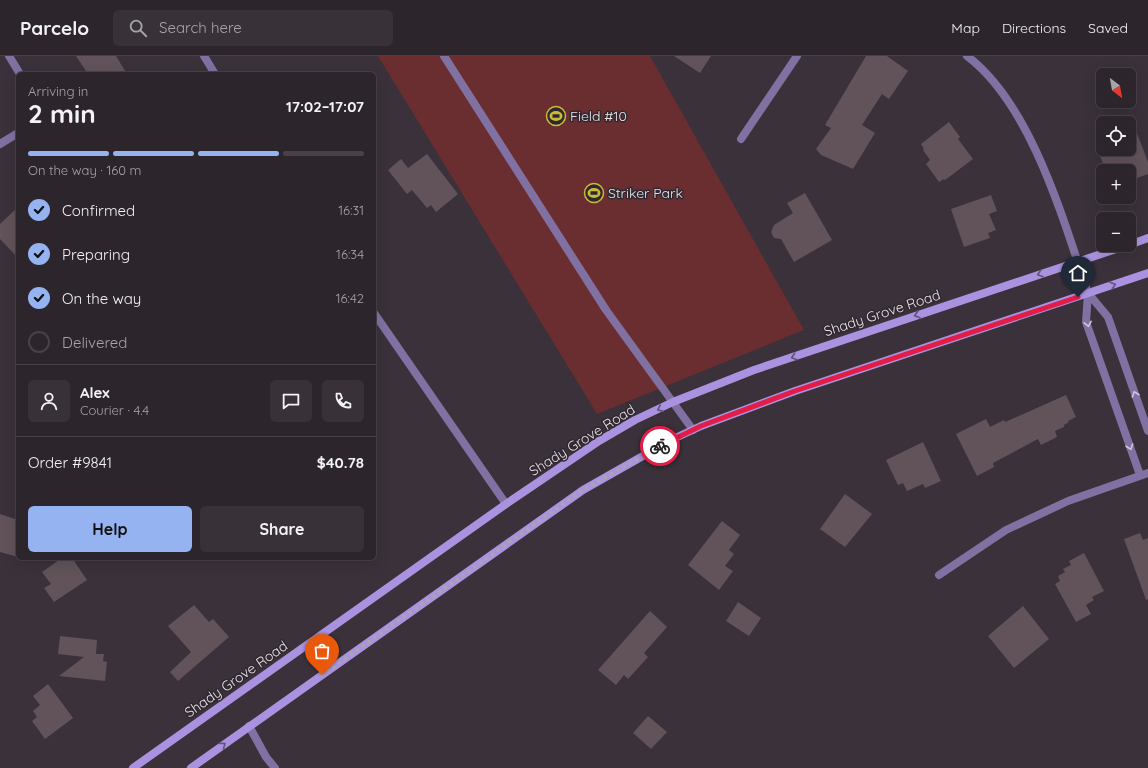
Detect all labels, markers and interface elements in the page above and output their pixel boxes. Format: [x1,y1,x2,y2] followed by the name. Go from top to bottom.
[113,10,393,46] search box
[20,16,89,40] text: Parcelo
[127,17,149,39] icon: search
[159,18,242,37] text: Search here
[951,19,980,37] text: Map
[1002,19,1066,37] text: Directions
[1088,19,1128,37] text: Saved
[1096,68,1136,108] north arrow
[1096,68,1136,252] map controls
[28,83,88,99] text: Arriving in
[28,97,96,130] text: 2 min
[286,97,364,116] text: 17:02–17:07
[545,105,567,127] sports icon: Field #10
[570,107,627,125] place label: Field #10
[1096,116,1136,156] button: locate
[28,162,141,178] text: On the way · 160 m
[1096,164,1136,204] button: +
[583,182,605,204] sports icon: Striker Park
[608,184,683,202] place label: Striker Park
[28,199,50,221] icon: check
[62,201,135,220] text: Confirmed
[338,202,364,218] text: 16:31
[1096,212,1136,252] button: −
[28,243,50,265] icon: check
[62,245,130,264] text: Preparing
[336,246,364,262] text: 16:34
[1061,256,1095,297] pin
[1067,262,1089,284] icon: home
[1037,269,1044,278] one-way arrow
[1110,281,1117,290] one-way arrow
[821,286,943,340] street label: Shady Grove Road
[28,287,50,309] icon: check
[62,289,141,308] text: On the way
[336,290,364,306] text: 16:42
[914,311,921,319] one-way arrow
[1083,321,1091,328] one-way arrow
[62,333,127,352] text: Delivered
[790,352,797,360] one-way arrow
[28,380,70,422] button: person
[270,380,312,422] button: chat
[322,380,364,422] button: phone
[80,383,110,402] text: Alex
[1131,391,1140,398] one-way arrow
[526,400,638,480] street label: Shady Grove Road
[80,402,149,418] text: Courier · 4.4
[656,404,664,412] one-way arrow
[640,426,680,466] courier
[649,435,671,457] icon: bike
[1125,444,1134,451] one-way arrow
[28,453,112,472] text: Order #9841
[317,453,364,472] text: $40.78
[28,506,192,552] button: Help
[200,506,364,552] button: Share
[305,634,339,675] pin
[181,637,291,721] street label: Shady Grove Road
[311,640,333,662] icon: bag
[218,743,225,750] one-way arrow

